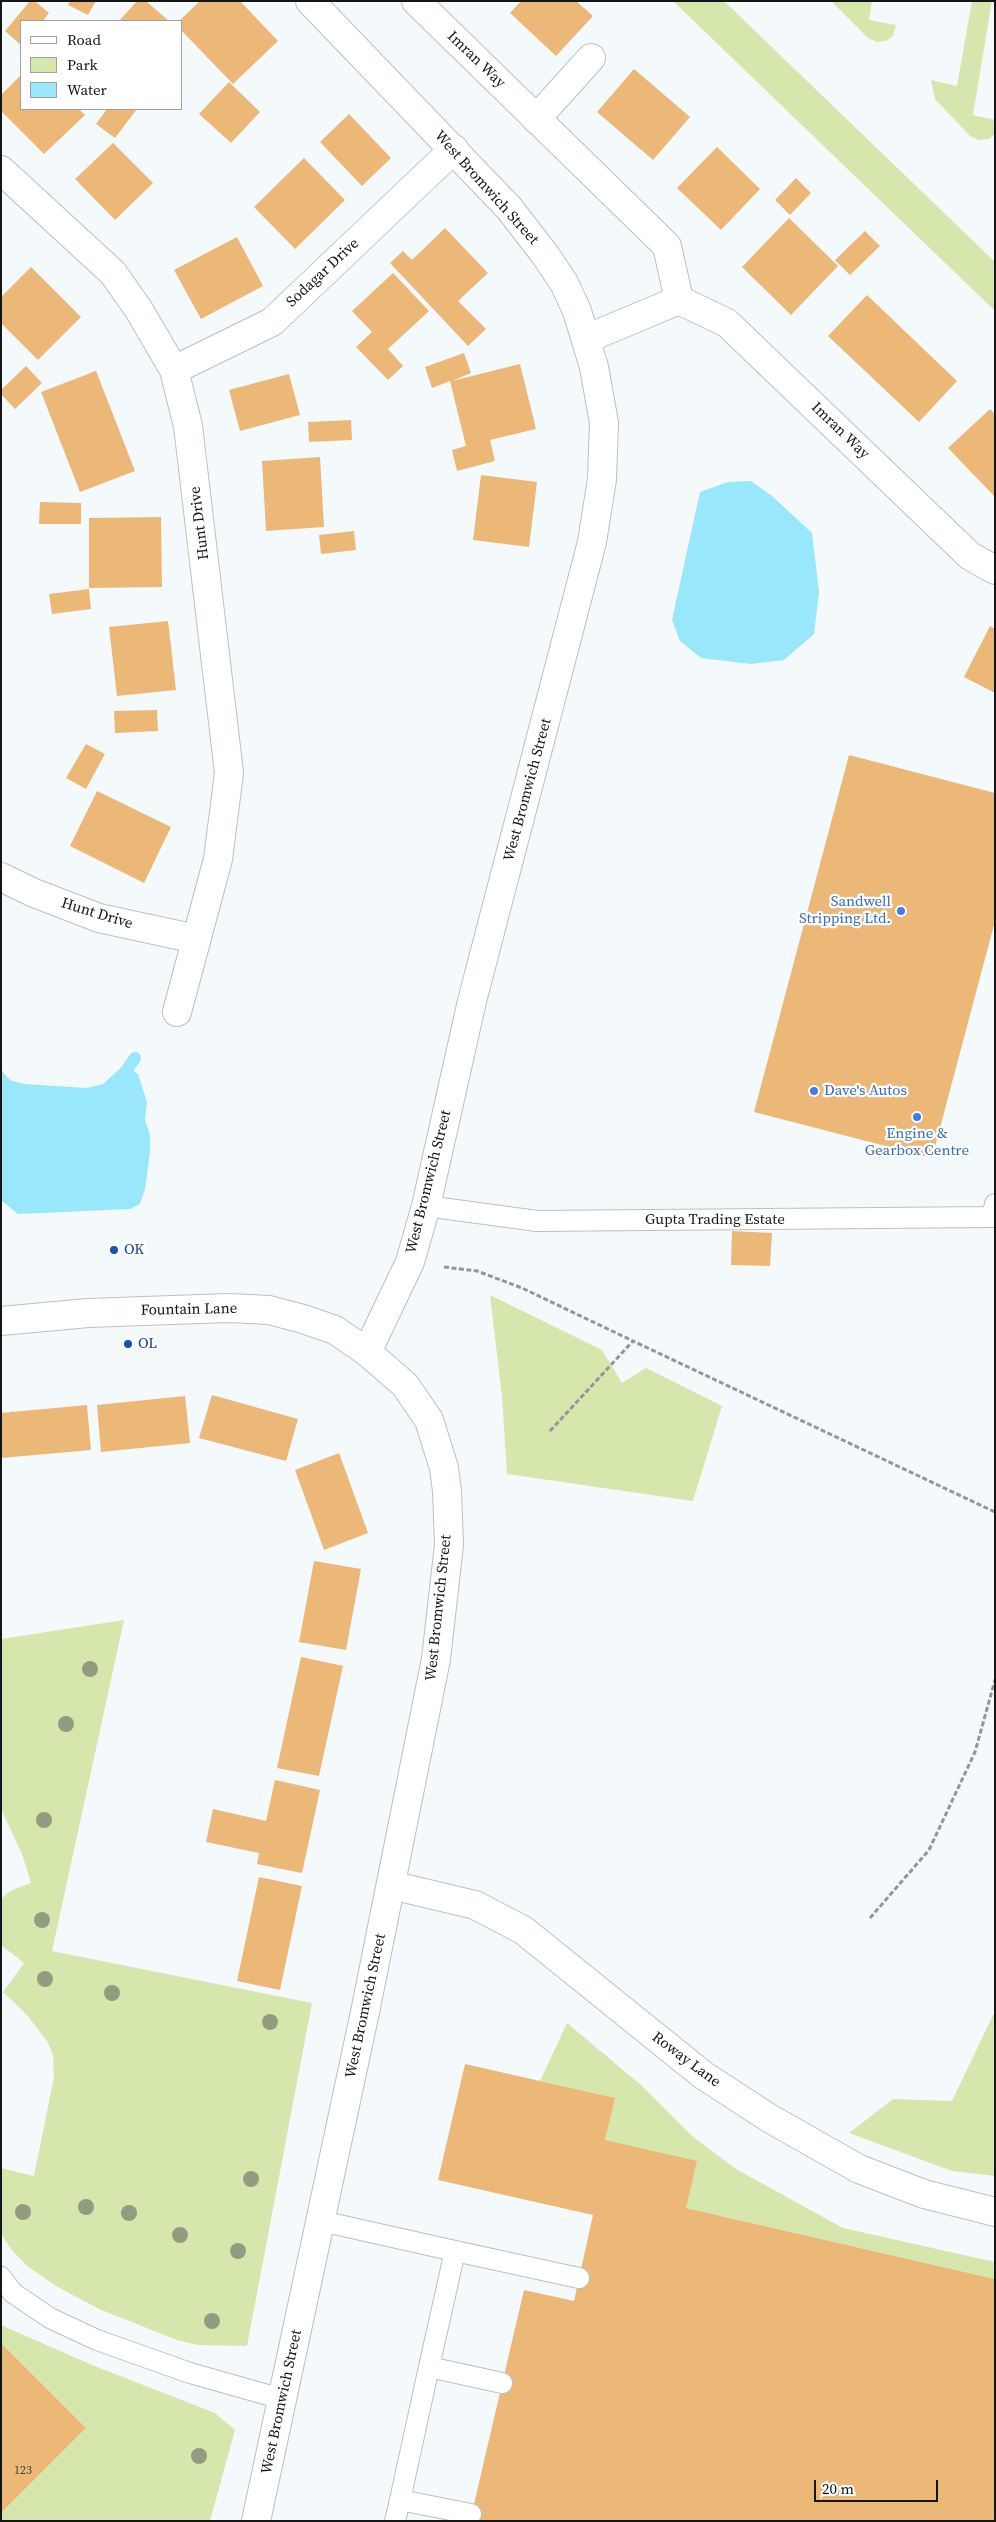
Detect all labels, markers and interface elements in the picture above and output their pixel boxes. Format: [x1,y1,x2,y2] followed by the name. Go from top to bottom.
[20,20,182,110] legend
[443,28,509,92] street label: Imran Way
[67,29,101,50] text: Road
[67,54,98,75] text: Park
[67,79,107,100] text: Water
[430,127,542,249] street label: West Bromwich Street
[283,235,363,311] street label: Sodagar Drive
[807,399,873,463] street label: Imran Way
[187,485,213,561] street label: Hunt Drive
[500,717,556,863] street label: West Bromwich Street
[799,893,891,928] place label: Sandwell Stripping Ltd.
[59,895,135,933] street label: Hunt Drive
[895,905,907,917] marker: Sandwell Stripping Ltd.
[824,1082,907,1100] place label: Dave's Autos
[808,1085,820,1097] marker: Dave's Autos
[402,1108,456,1256] street label: West Bromwich Street
[911,1111,923,1123] marker: Engine & Gearbox Centre
[865,1125,969,1160] place label: Engine & Gearbox Centre
[645,1211,785,1229] street label: Gupta Trading Estate
[124,1241,144,1259] place label: OK
[108,1244,120,1256] marker: OK
[140,1300,238,1320] street label: Fountain Lane
[138,1335,157,1353] place label: OL
[122,1338,134,1350] marker: OL
[422,1534,456,1682] street label: West Bromwich Street
[342,1932,390,2080] street label: West Bromwich Street
[648,2028,724,2092] street label: Roway Lane
[258,2328,306,2476] street label: West Bromwich Street
[14,2464,32,2478] house number: 123
[816,2470,940,2502] scale bar
[822,2478,854,2499] text: 20 m

